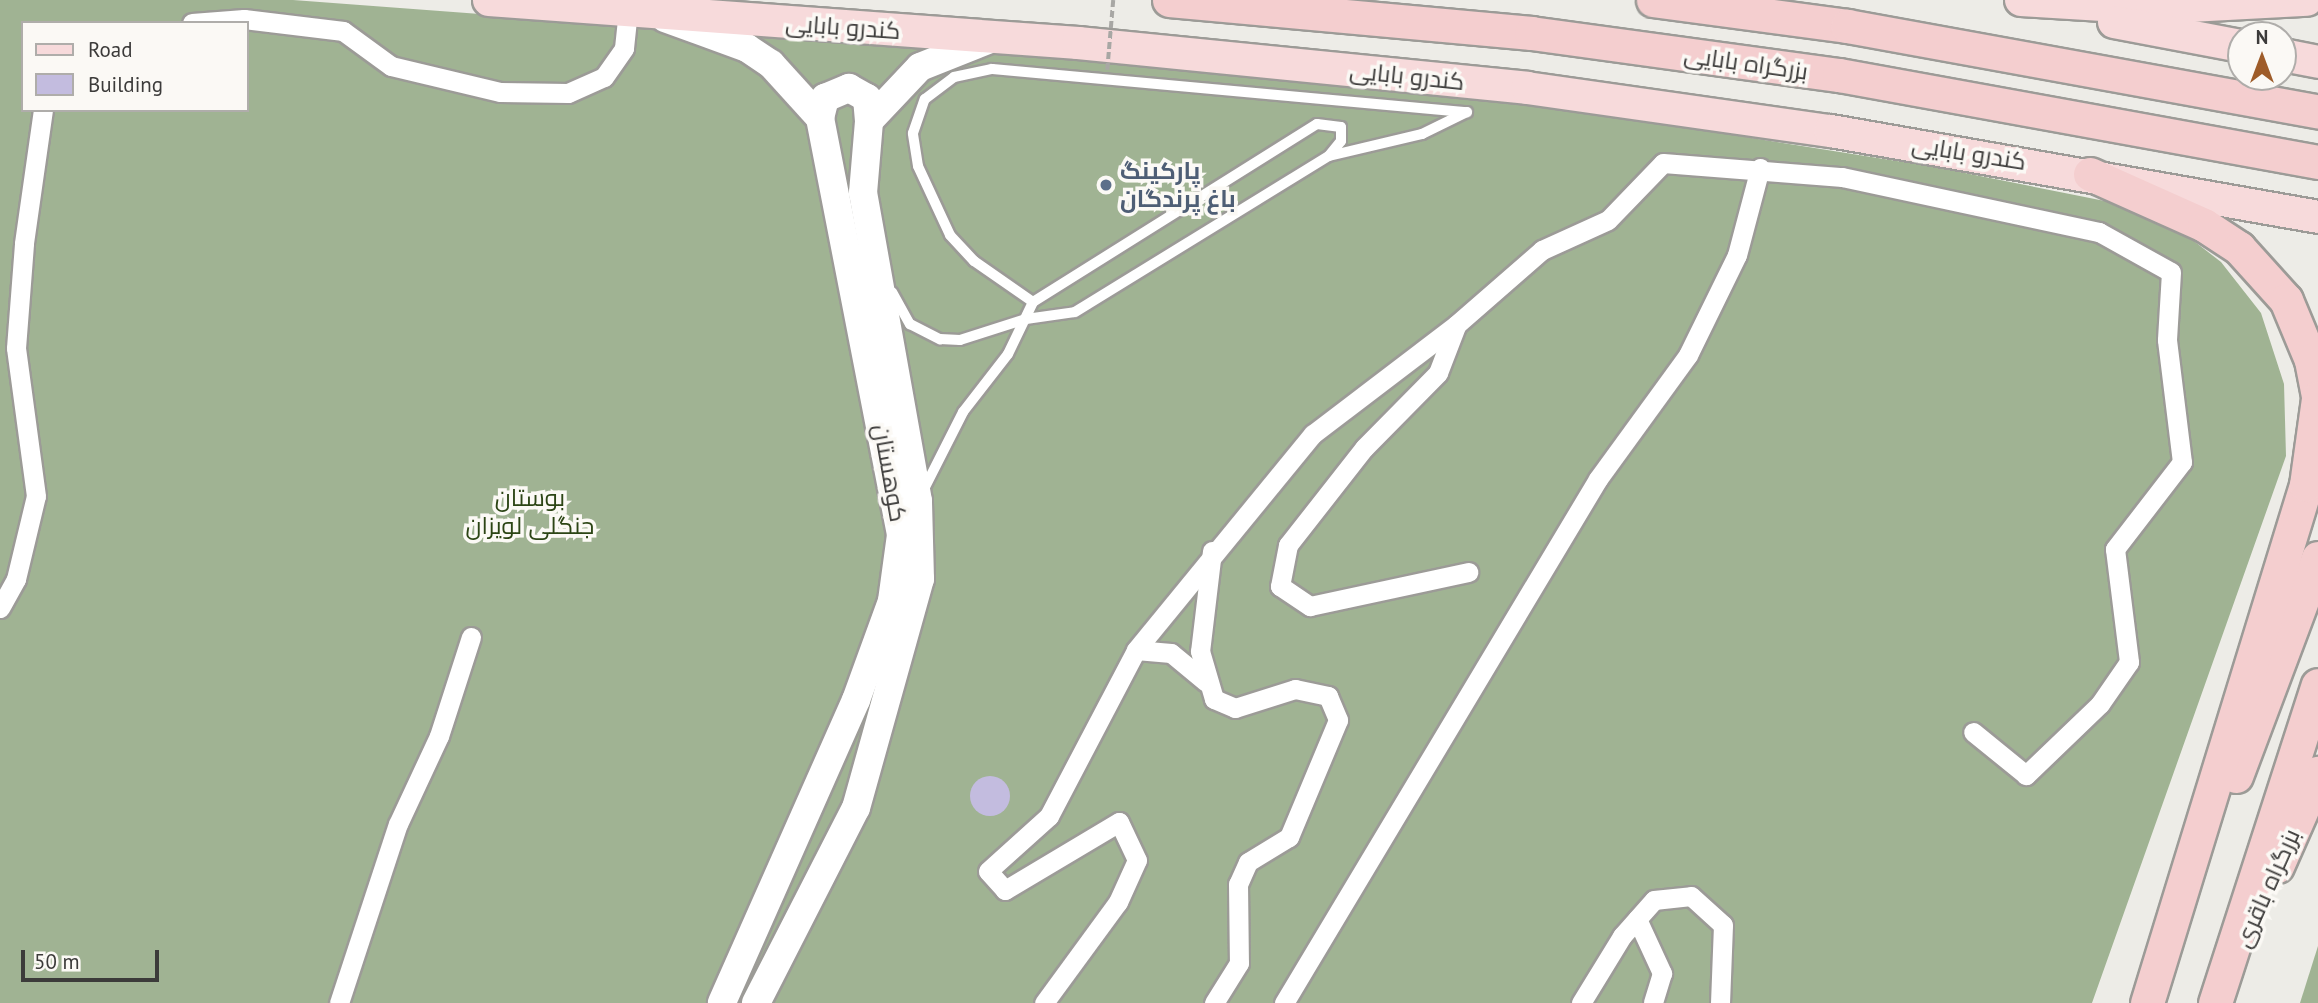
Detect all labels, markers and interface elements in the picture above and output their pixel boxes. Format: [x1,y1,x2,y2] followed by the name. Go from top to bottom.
[784,9,902,45] street label: کندرو بابایی
[21,21,248,112] legend
[2227,21,2297,91] north arrow
[2256,25,2268,49] text: N
[88,36,132,63] text: Road
[1682,40,1810,86] street label: بزرگراه بابایی
[1348,56,1466,96] street label: کندرو بابایی
[88,71,163,98] text: Building
[1910,130,2028,176] street label: کندرو بابایی
[1120,157,1236,213] place label: پارکینگ باغ پرندگان
[1098,177,1114,193] marker: پارکینگ باغ پرندگان
[867,422,913,524] street label: کوهستان
[466,484,594,540] park label: بوستان جنگلی لویزان
[2228,824,2306,952] street label: بزرگراه باقری
[24,936,163,980] scale bar
[34,948,80,975] text: 50 m

